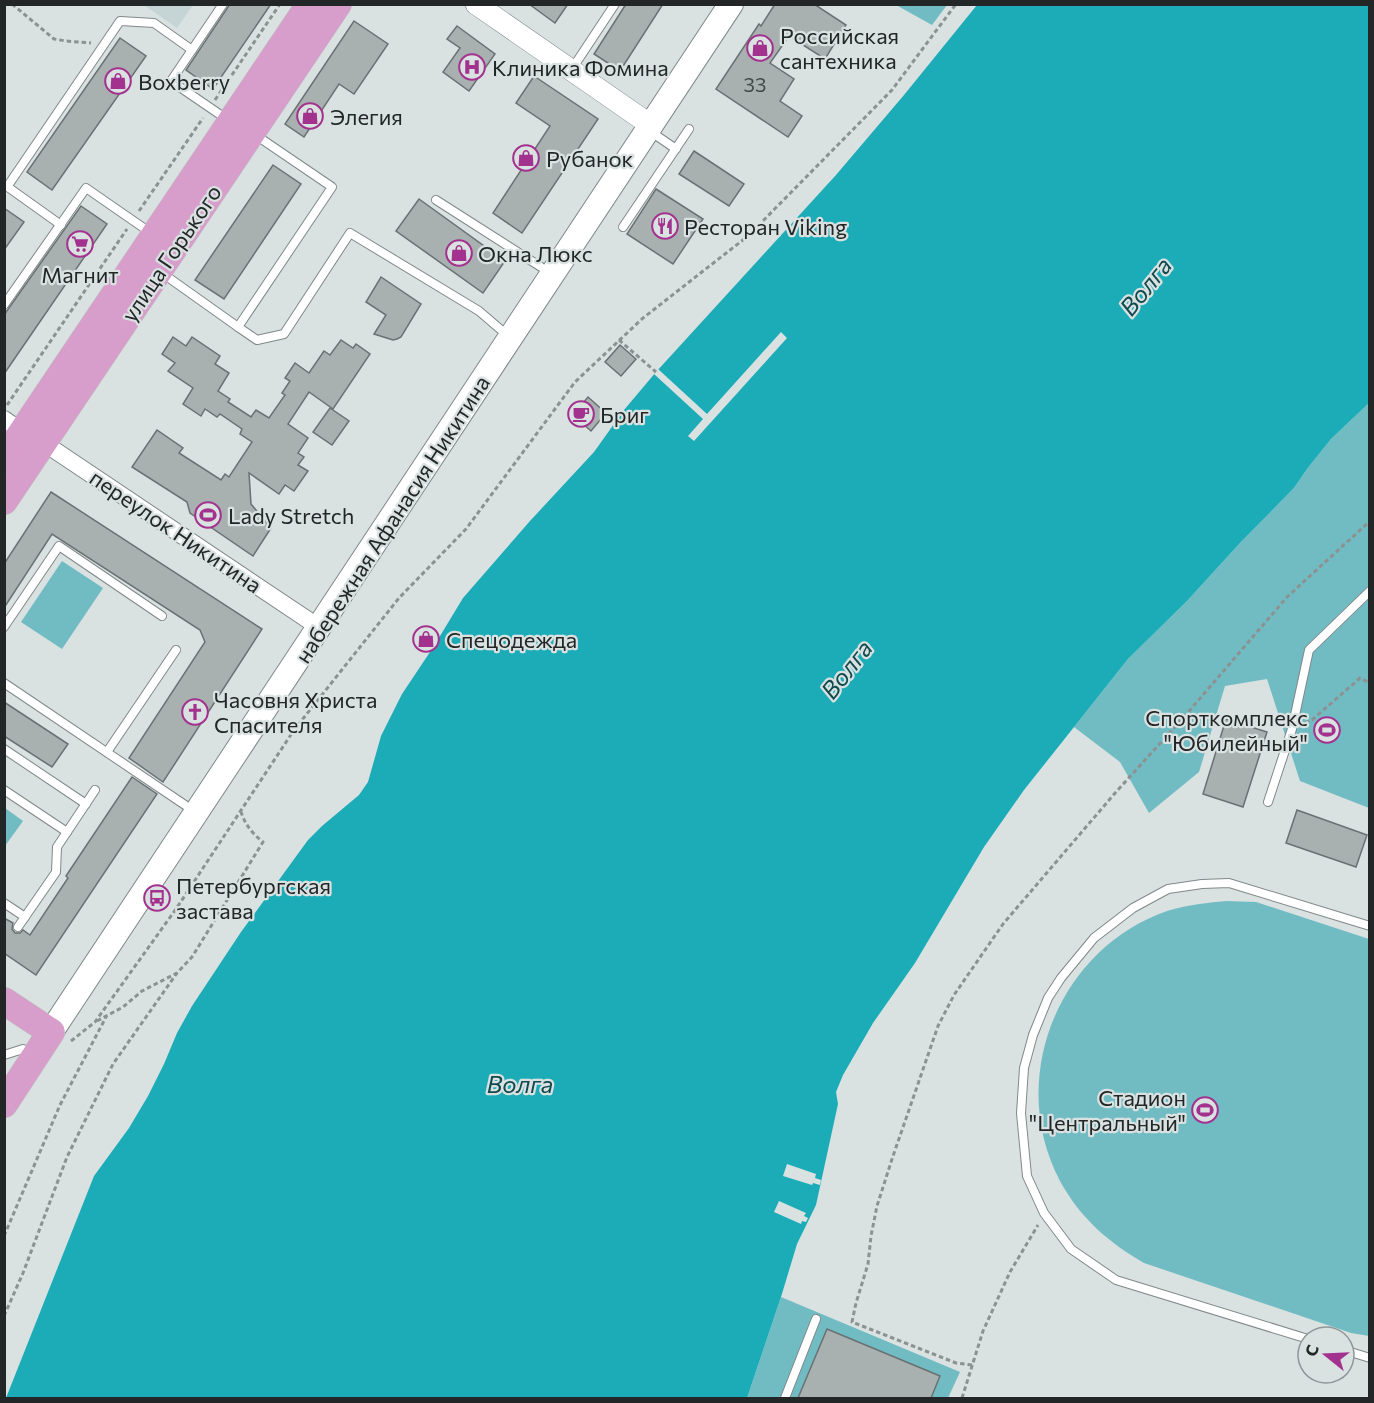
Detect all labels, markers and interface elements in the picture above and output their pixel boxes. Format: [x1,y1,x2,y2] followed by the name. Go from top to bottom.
[780,22,899,74] place label: Российская сантехника
[745,33,775,63] shop icon: Российская сантехника
[457,52,487,82] hospital icon: Клиника Фомина
[492,54,669,81] place label: Клиника Фомина
[103,66,133,96] shop icon: Boxberry
[138,68,230,95] place label: Boxberry
[744,72,766,96] house number: 33
[295,101,325,131] shop icon: Элегия
[330,103,403,130] place label: Элегия
[511,143,541,173] shop icon: Рубанок
[546,145,634,172] place label: Рубанок
[115,179,227,327] street label: улица Горького
[650,211,680,241] restaurant icon: Ресторан Viking
[684,213,847,240] place label: Ресторан Viking
[65,229,95,259] supermarket icon: Магнит
[444,238,474,268] shop icon: Окна Люкс
[478,240,593,267] place label: Окна Люкс
[1113,251,1177,321] water label: Волга
[41,261,119,288] place label: Магнит
[289,370,495,668] street label: набережная Афанасия Никитина
[566,399,596,429] cafe icon: Бриг
[600,401,649,428] place label: Бриг
[85,464,267,598] street label: переулок Никитина
[193,500,223,530] sports icon: Lady Stretch
[228,502,354,529] place label: Lady Stretch
[411,624,441,654] shop icon: Спецодежда
[446,626,577,653] place label: Спецодежда
[814,634,878,704] water label: Волга
[214,686,377,738] place label: Часовня Христа Спасителя
[180,697,210,727] church icon: Часовня Христа Спасителя
[1145,704,1308,756] place label: Спорткомплекс "Юбилейный"
[1312,715,1342,745] sports icon: Спорткомплекс "Юбилейный"
[176,872,331,924] place label: Петербургская застава
[142,883,172,913] bus stop icon: Петербургская застава
[487,1069,553,1098] water label: Волга
[1029,1084,1186,1136] place label: Стадион "Центральный"
[1190,1095,1220,1125] sports icon: Стадион "Центральный"
[1296,1325,1356,1385] north arrow
[1301,1342,1322,1358] text: С

